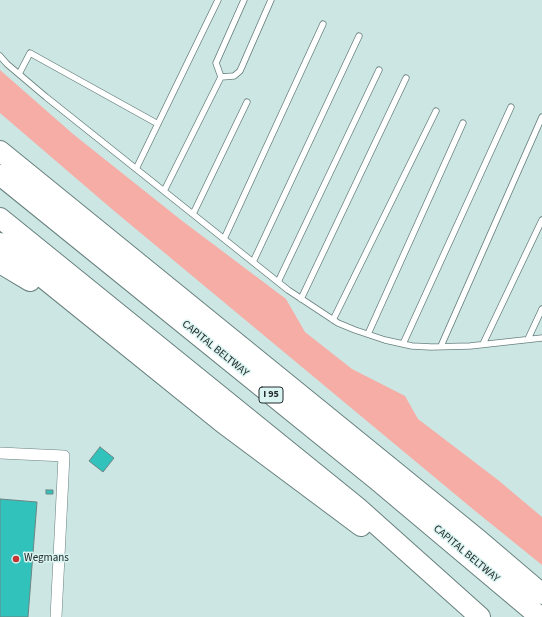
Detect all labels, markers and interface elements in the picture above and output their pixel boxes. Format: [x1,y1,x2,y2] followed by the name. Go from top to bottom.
[179,318,251,380] street label: CAPITAL BELTWAY
[259,387,283,403] road number: I 95
[430,523,502,585] street label: CAPITAL BELTWAY
[24,552,69,566] place label: Wegmans
[11,554,21,564] marker: Wegmans

